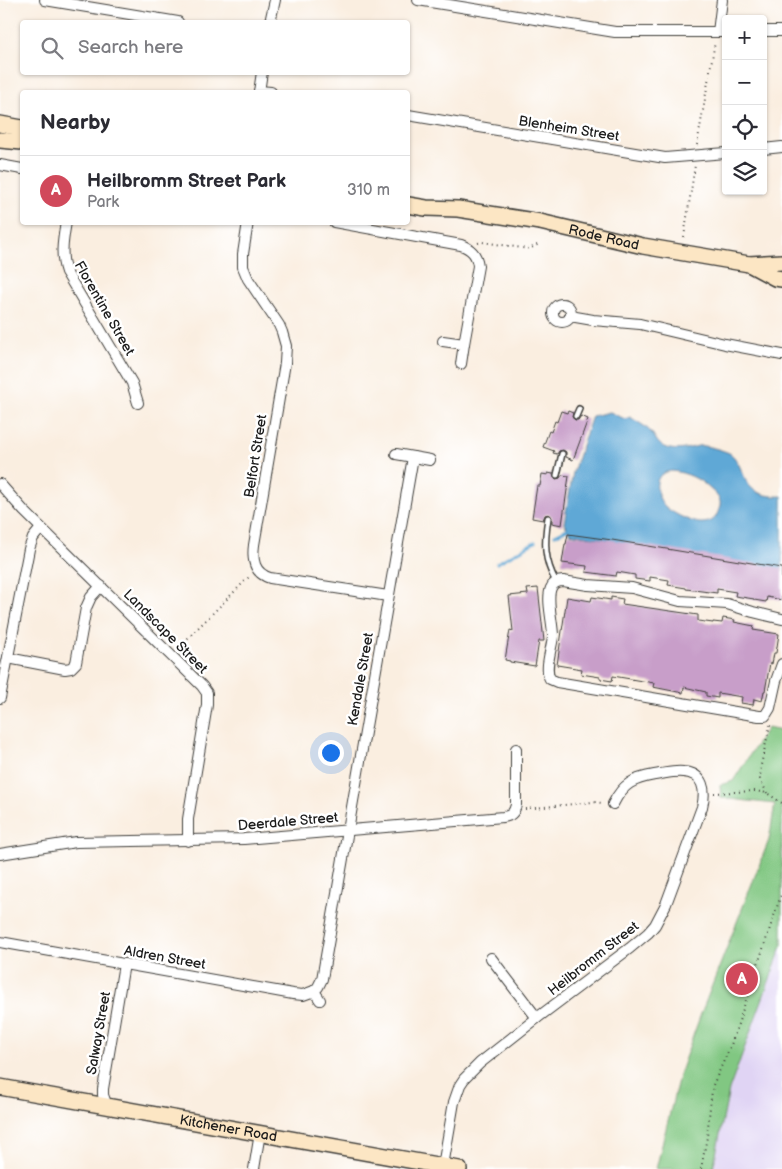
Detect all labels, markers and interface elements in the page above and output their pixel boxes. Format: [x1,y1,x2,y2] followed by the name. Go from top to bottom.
[722,15,767,195] map controls
[722,15,767,60] button: +
[20,20,410,75] search box
[38,34,66,62] icon: search
[78,36,183,59] text: Search here
[722,60,767,105] button: −
[722,105,767,150] button: locate
[40,110,110,135] text: Nearby
[517,112,621,145] street label: Blenheim Street
[722,150,767,195] button: layers
[87,170,286,193] text: Heilbromm Street Park
[51,181,61,200] text: A
[347,181,390,200] text: 310 m
[87,193,119,212] text: Park
[567,221,641,254] street label: Rode Road
[71,258,139,359] street label: Florentine Street
[241,412,271,499] street label: Belfort Street
[120,586,212,678] street label: Landscape Street
[344,630,377,727] street label: Kendale Street
[318,740,344,766] your location
[237,809,340,834] street label: Deerdale Street
[544,917,643,999] street label: Heilbromm Street
[123,942,208,973] street label: Aldren Street
[726,960,758,998] pin: A
[83,990,114,1076] street label: Salway Street
[178,1111,278,1145] street label: Kitchener Road

